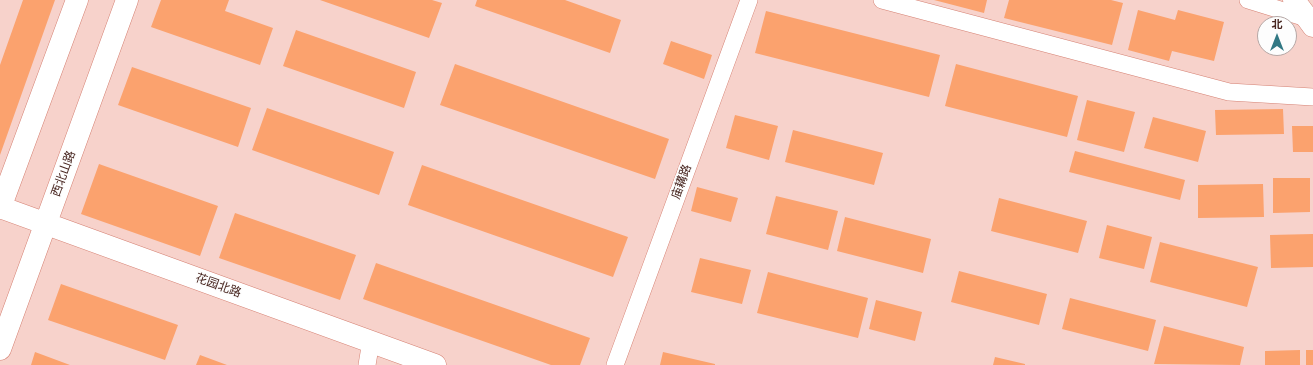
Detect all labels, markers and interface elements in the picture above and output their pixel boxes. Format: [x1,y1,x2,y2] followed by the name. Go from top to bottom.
[1257,16,1297,56] north arrow
[1272,18,1283,31] text: 北
[49,149,79,199] street label: 西北山路
[669,163,695,201] street label: 庙耩路
[193,271,243,301] street label: 花园北路

